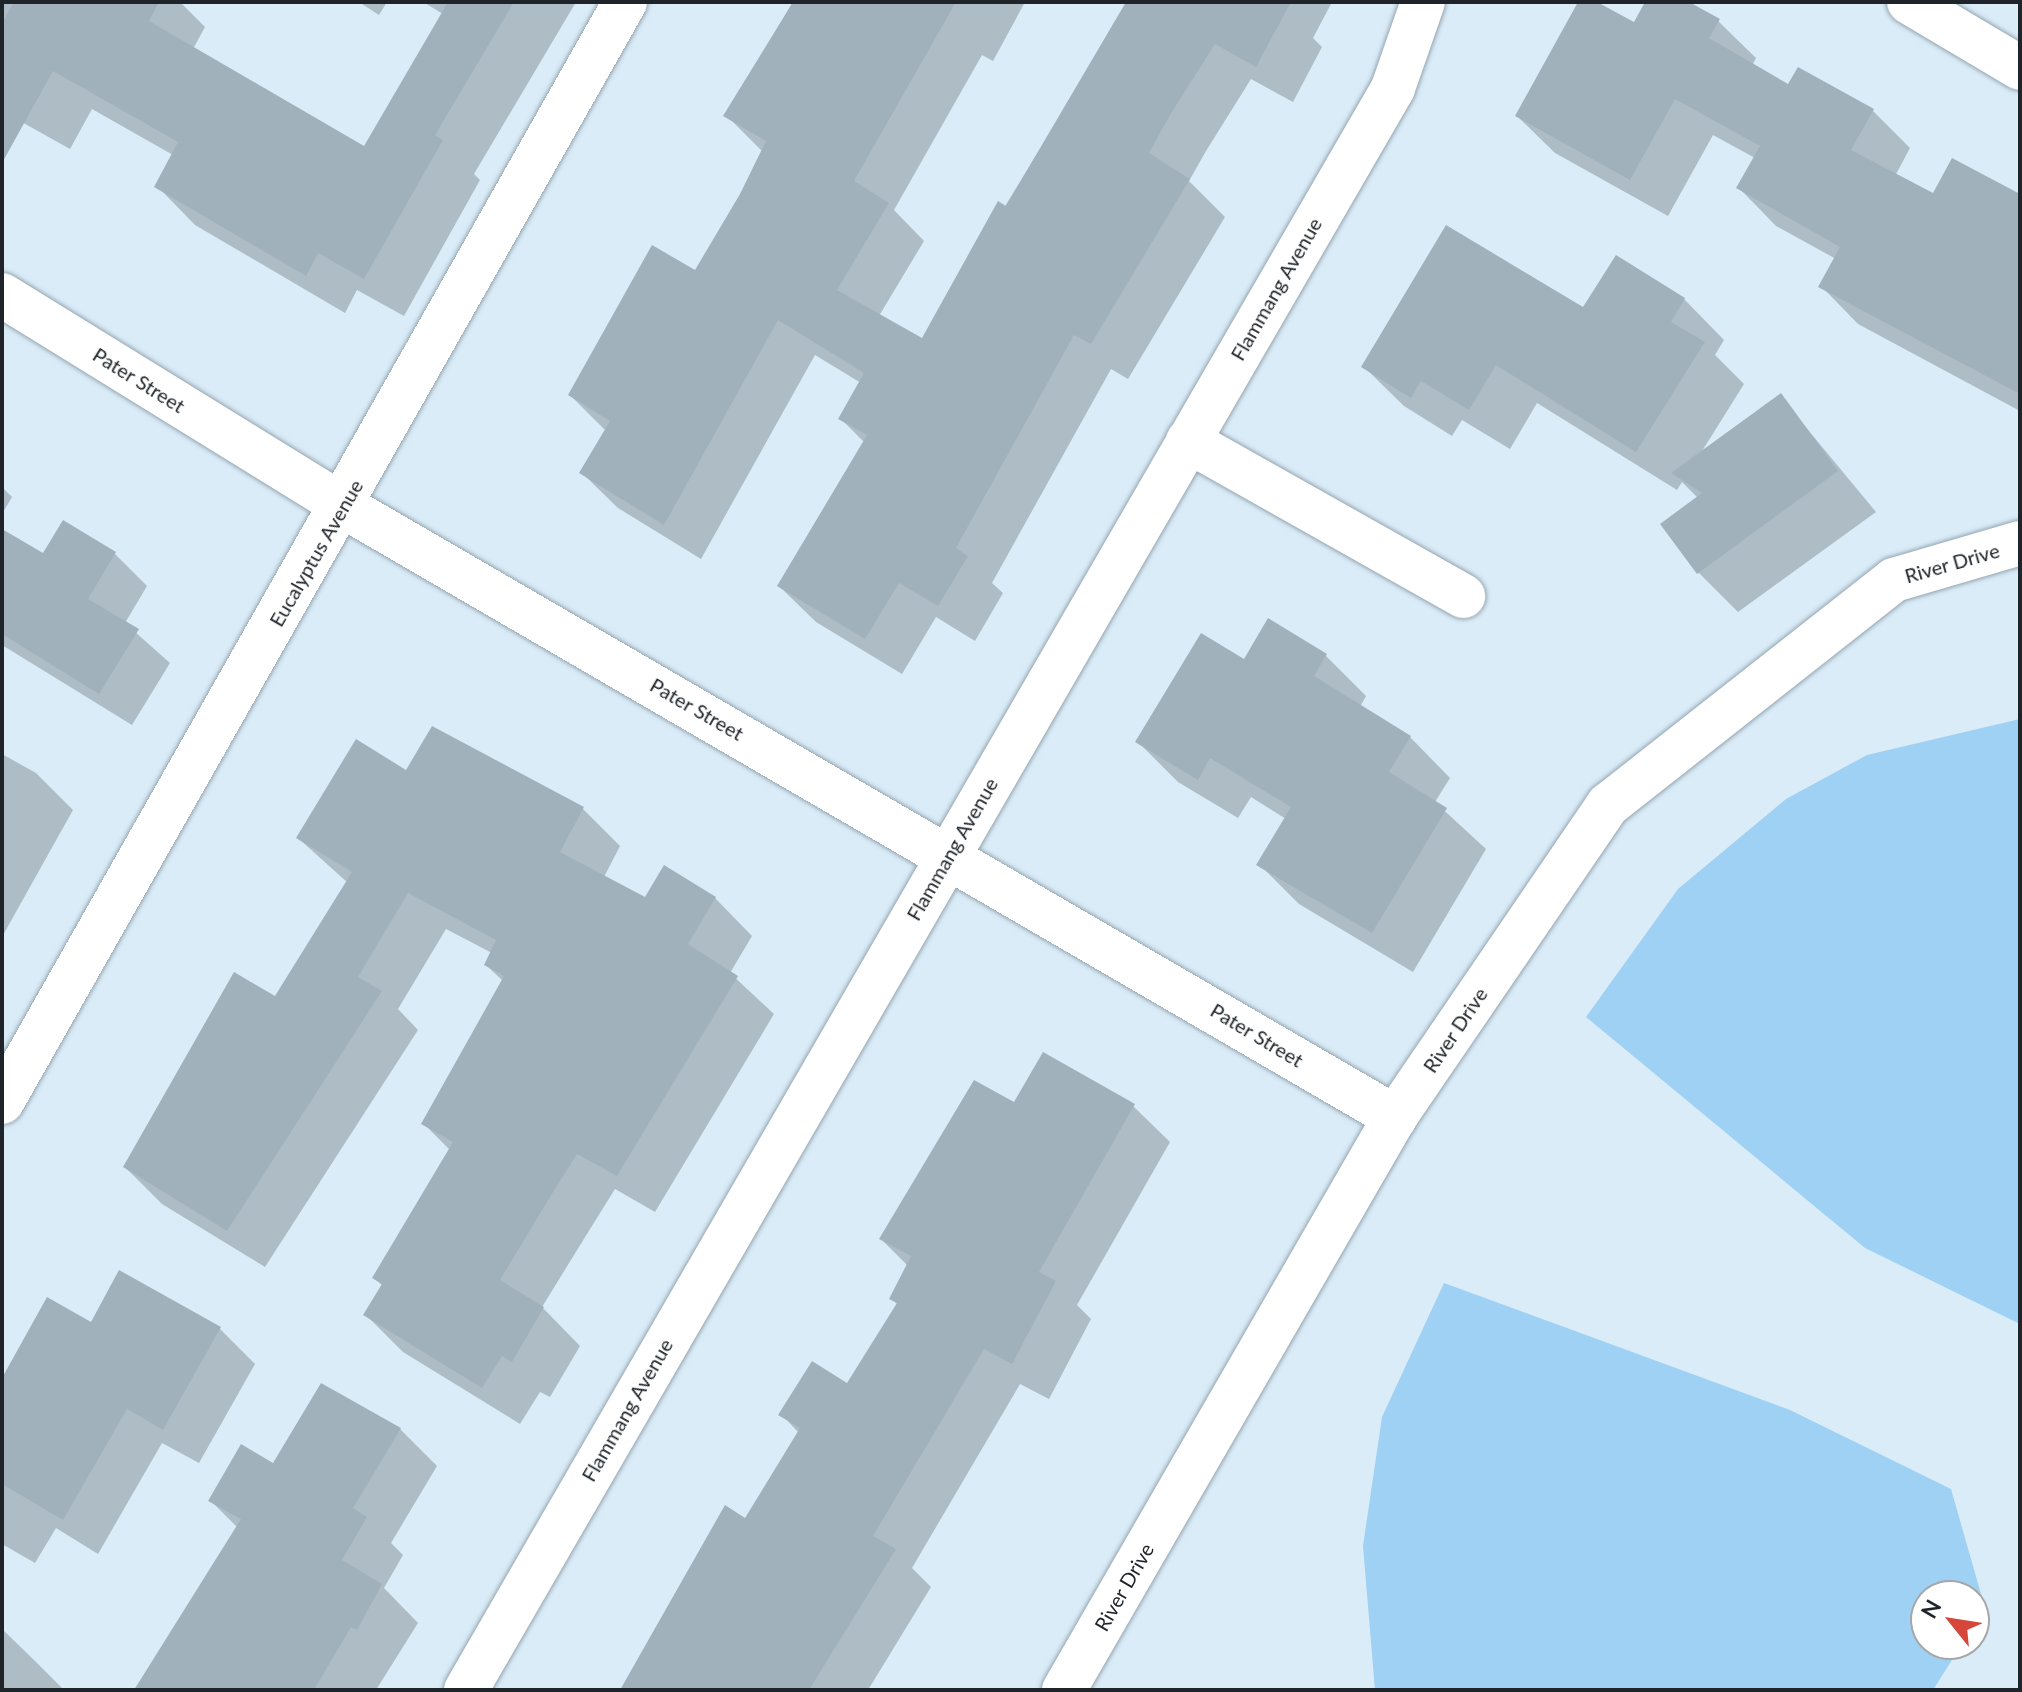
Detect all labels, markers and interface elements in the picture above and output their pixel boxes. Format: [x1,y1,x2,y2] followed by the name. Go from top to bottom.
[1225,213,1327,365] street label: Flammang Avenue
[88,342,190,418] street label: Pater Street
[264,475,368,631] street label: Eucalyptus Avenue
[1902,538,2002,588] street label: River Drive
[646,673,748,745] street label: Pater Street
[901,773,1003,925] street label: Flammang Avenue
[1418,983,1492,1077] street label: River Drive
[1206,998,1308,1072] street label: Pater Street
[576,1334,678,1486] street label: Flammang Avenue
[1089,1539,1159,1635] street label: River Drive
[1910,1580,1990,1660] north arrow
[1915,1595,1946,1623] text: N

